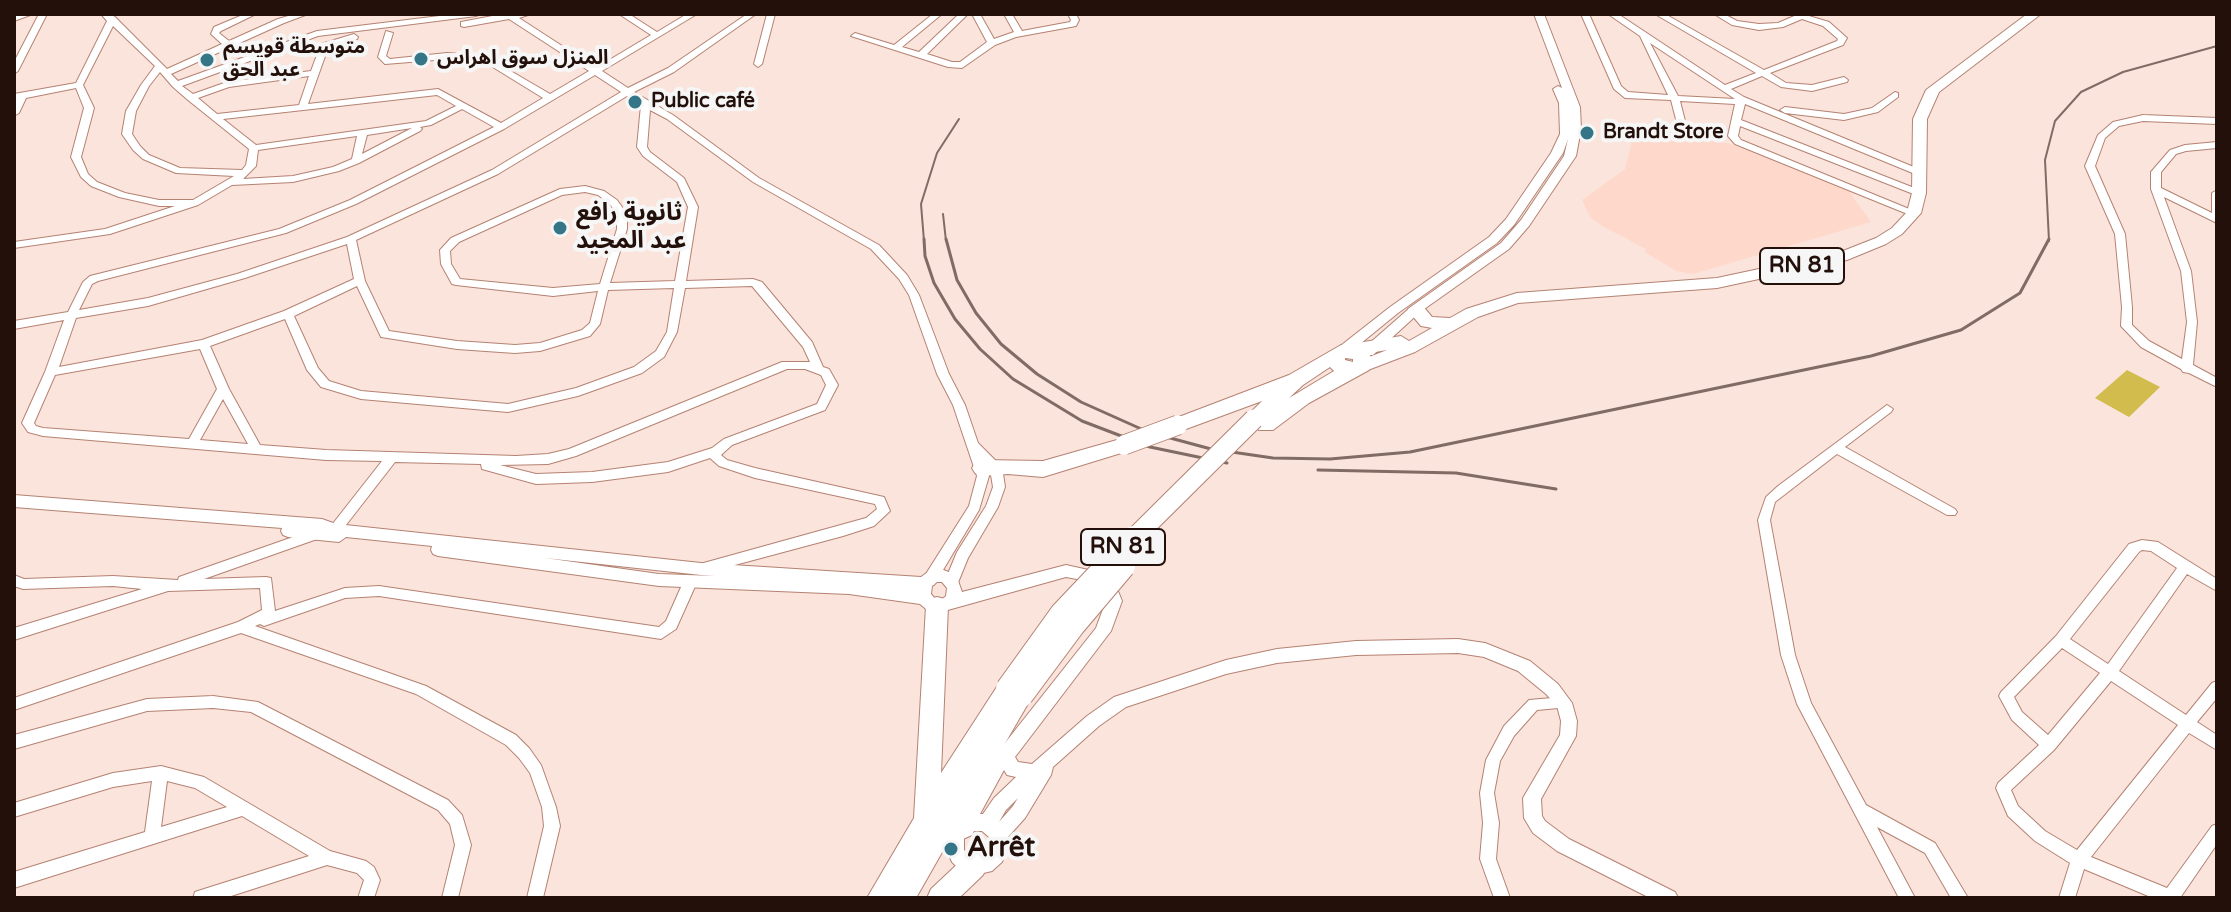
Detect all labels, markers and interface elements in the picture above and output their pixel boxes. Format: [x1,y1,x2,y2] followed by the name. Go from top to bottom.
[223,36,365,83] place label: متوسطة قويسم عبد الحق
[437,47,609,71] place label: المنزل سوق اهراس
[412,50,430,68] marker: المنزل سوق اهراس
[198,51,216,69] marker: متوسطة قويسم عبد الحق
[651,90,755,114] place label: Public café
[626,93,644,111] marker: Public café
[1603,121,1723,145] place label: Brandt Store
[1578,124,1596,142] marker: Brandt Store
[576,200,686,256] place label: ثانوية رافع عبد المجيد
[551,219,569,237] marker: ثانوية رافع عبد المجيد
[1760,248,1844,284] road number: RN 81
[1081,529,1165,565] road number: RN 81
[967,832,1035,866] place label: Arrêt
[942,840,960,858] marker: Arrêt

